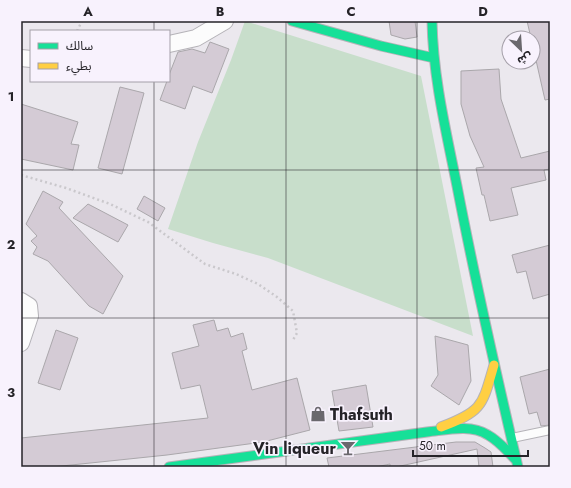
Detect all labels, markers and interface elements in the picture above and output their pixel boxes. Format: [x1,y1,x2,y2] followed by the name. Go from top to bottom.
[82,2,93,21] text: A
[216,2,225,21] text: B
[346,2,356,21] text: C
[478,2,488,21] text: D
[30,30,170,82] legend
[501,30,541,70] north arrow
[66,37,93,55] text: سالك
[515,49,535,69] text: ش
[66,57,92,76] text: بطيء
[8,87,14,106] text: 1
[7,235,15,254] text: 2
[7,383,15,402] text: 3
[330,403,393,426] place label: Thafsuth
[309,405,327,423] shop icon: Thafsuth
[413,432,528,458] scale bar
[252,437,336,460] place label: Vin liqueur
[419,437,446,455] text: 50 m
[339,439,357,457] bar icon: Vin liqueur

